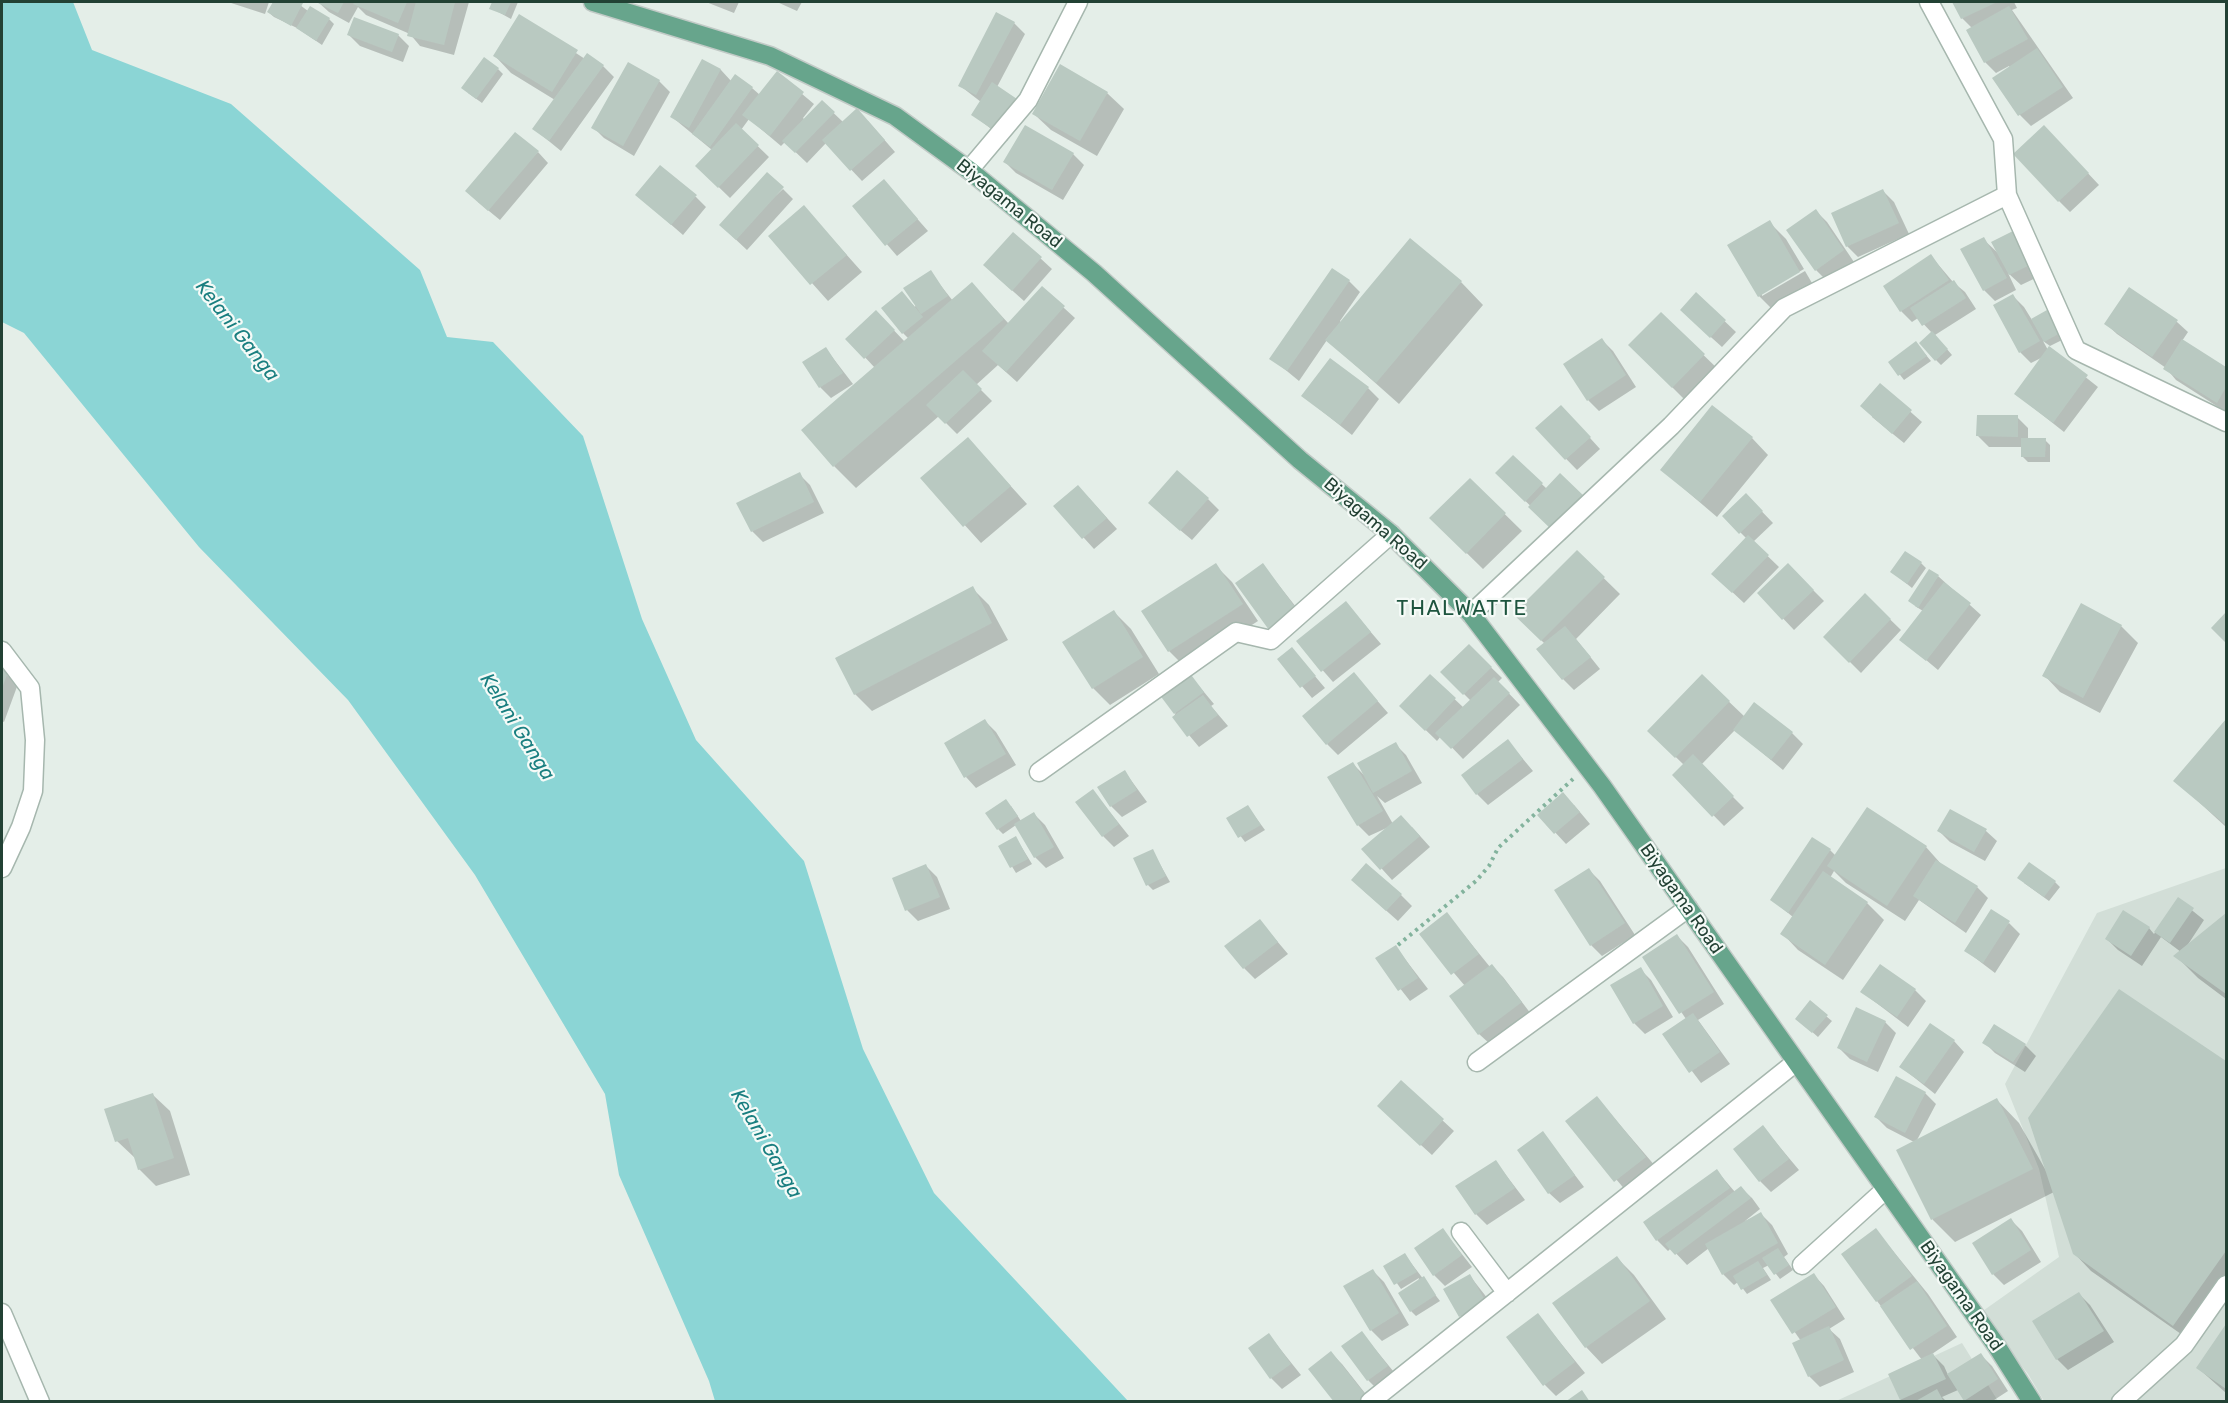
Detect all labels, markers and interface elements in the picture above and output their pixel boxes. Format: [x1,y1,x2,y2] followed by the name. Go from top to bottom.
[952,155,1066,253] street label: Biyagama Road
[190,276,284,386] water label: Kelani Ganga
[1319,473,1431,575] street label: Biyagama Road
[1396,596,1528,622] district label: THALWATTE
[475,669,559,785] water label: Kelani Ganga
[1635,840,1727,958] street label: Biyagama Road
[725,1085,807,1203] water label: Kelani Ganga
[1915,1237,2007,1355] street label: Biyagama Road

